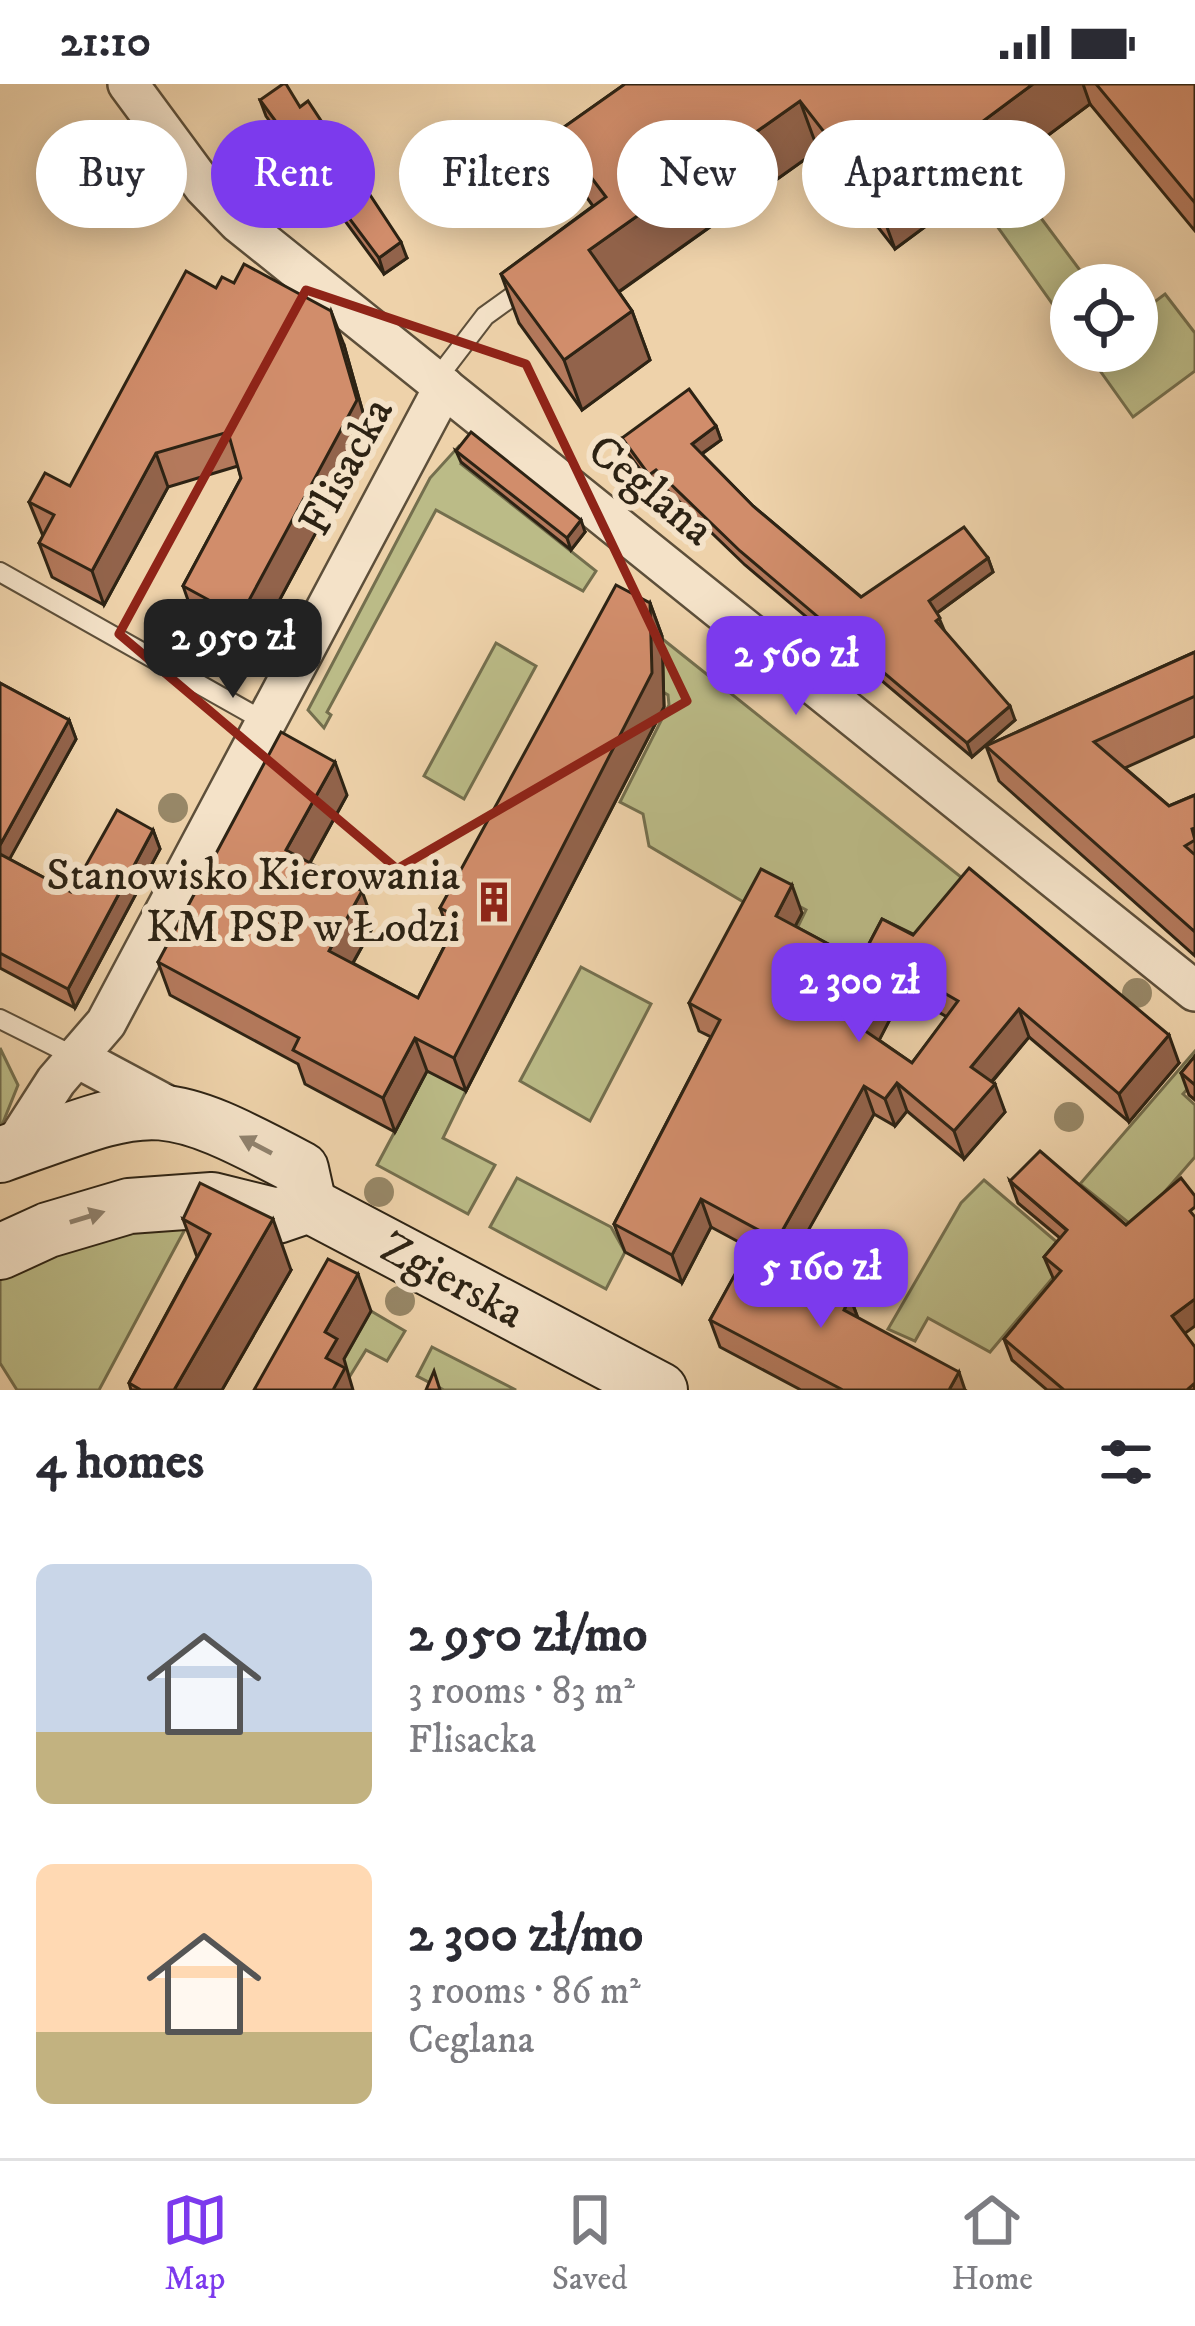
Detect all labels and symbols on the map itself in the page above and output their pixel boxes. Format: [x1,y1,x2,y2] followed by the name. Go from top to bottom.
[288,389,406,545] street label: Flisacka
[576,423,724,559] street label: Ceglana
[109,599,357,701] pin: 2 950 zł
[672,616,920,718] pin: 2 560 zł
[46,848,460,956] place label: Stanowisko Kierowania KM PSP w Łodzi
[471,879,517,925] building icon: Stanowisko Kierowania KM PSP w Łodzi
[735,943,983,1045] pin: 2 300 zł
[238,1135,273,1156] one-way arrow
[69,1207,106,1225] one-way arrow
[371,1220,533,1342] street label: Zgierska
[697,1229,945,1331] pin: 5 160 zł

